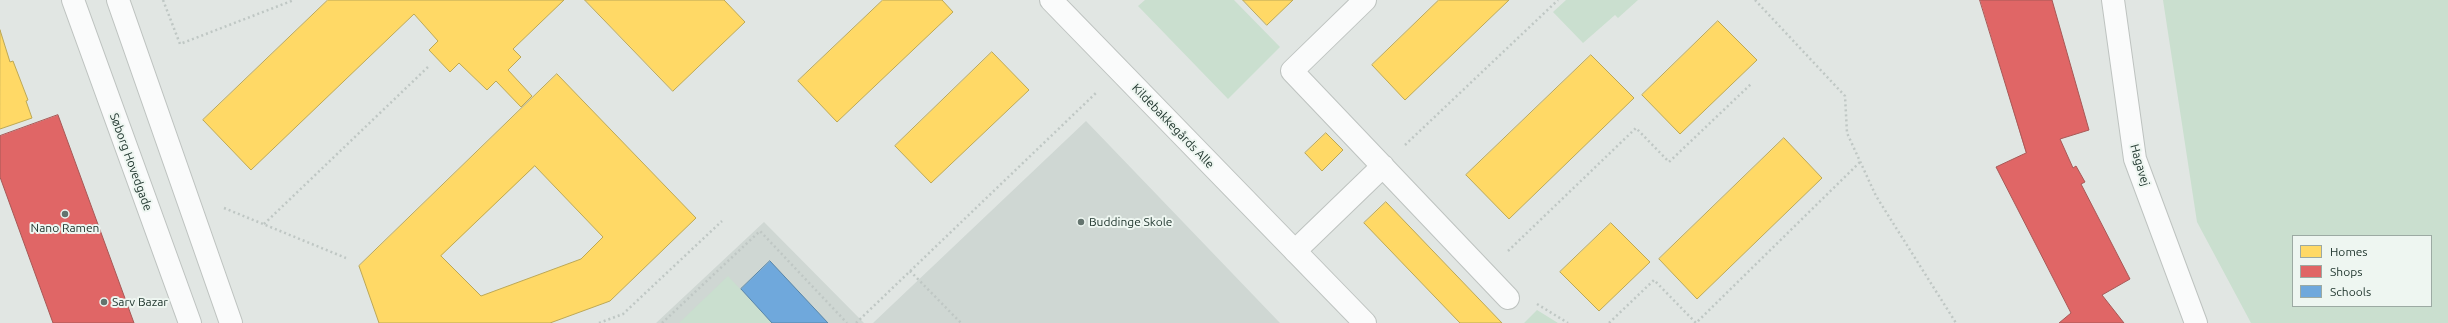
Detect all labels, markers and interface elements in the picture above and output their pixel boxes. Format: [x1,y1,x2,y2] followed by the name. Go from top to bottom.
[1129,81,1217,171] street label: Kildebakkegårds Alle
[107,111,155,213] street label: Søborg Hovedgade
[2127,142,2153,188] street label: Hagavej
[60,209,70,219] marker: Nano Ramen
[1089,215,1172,229] place label: Buddinge Skole
[1076,217,1086,227] marker: Buddinge Skole
[31,221,99,235] place label: Nano Ramen
[2292,235,2432,307] legend
[2330,245,2368,258] text: Homes
[2330,265,2362,278] text: Shops
[2330,285,2371,298] text: Schools
[112,295,168,309] place label: Sarv Bazar
[99,297,109,307] marker: Sarv Bazar

